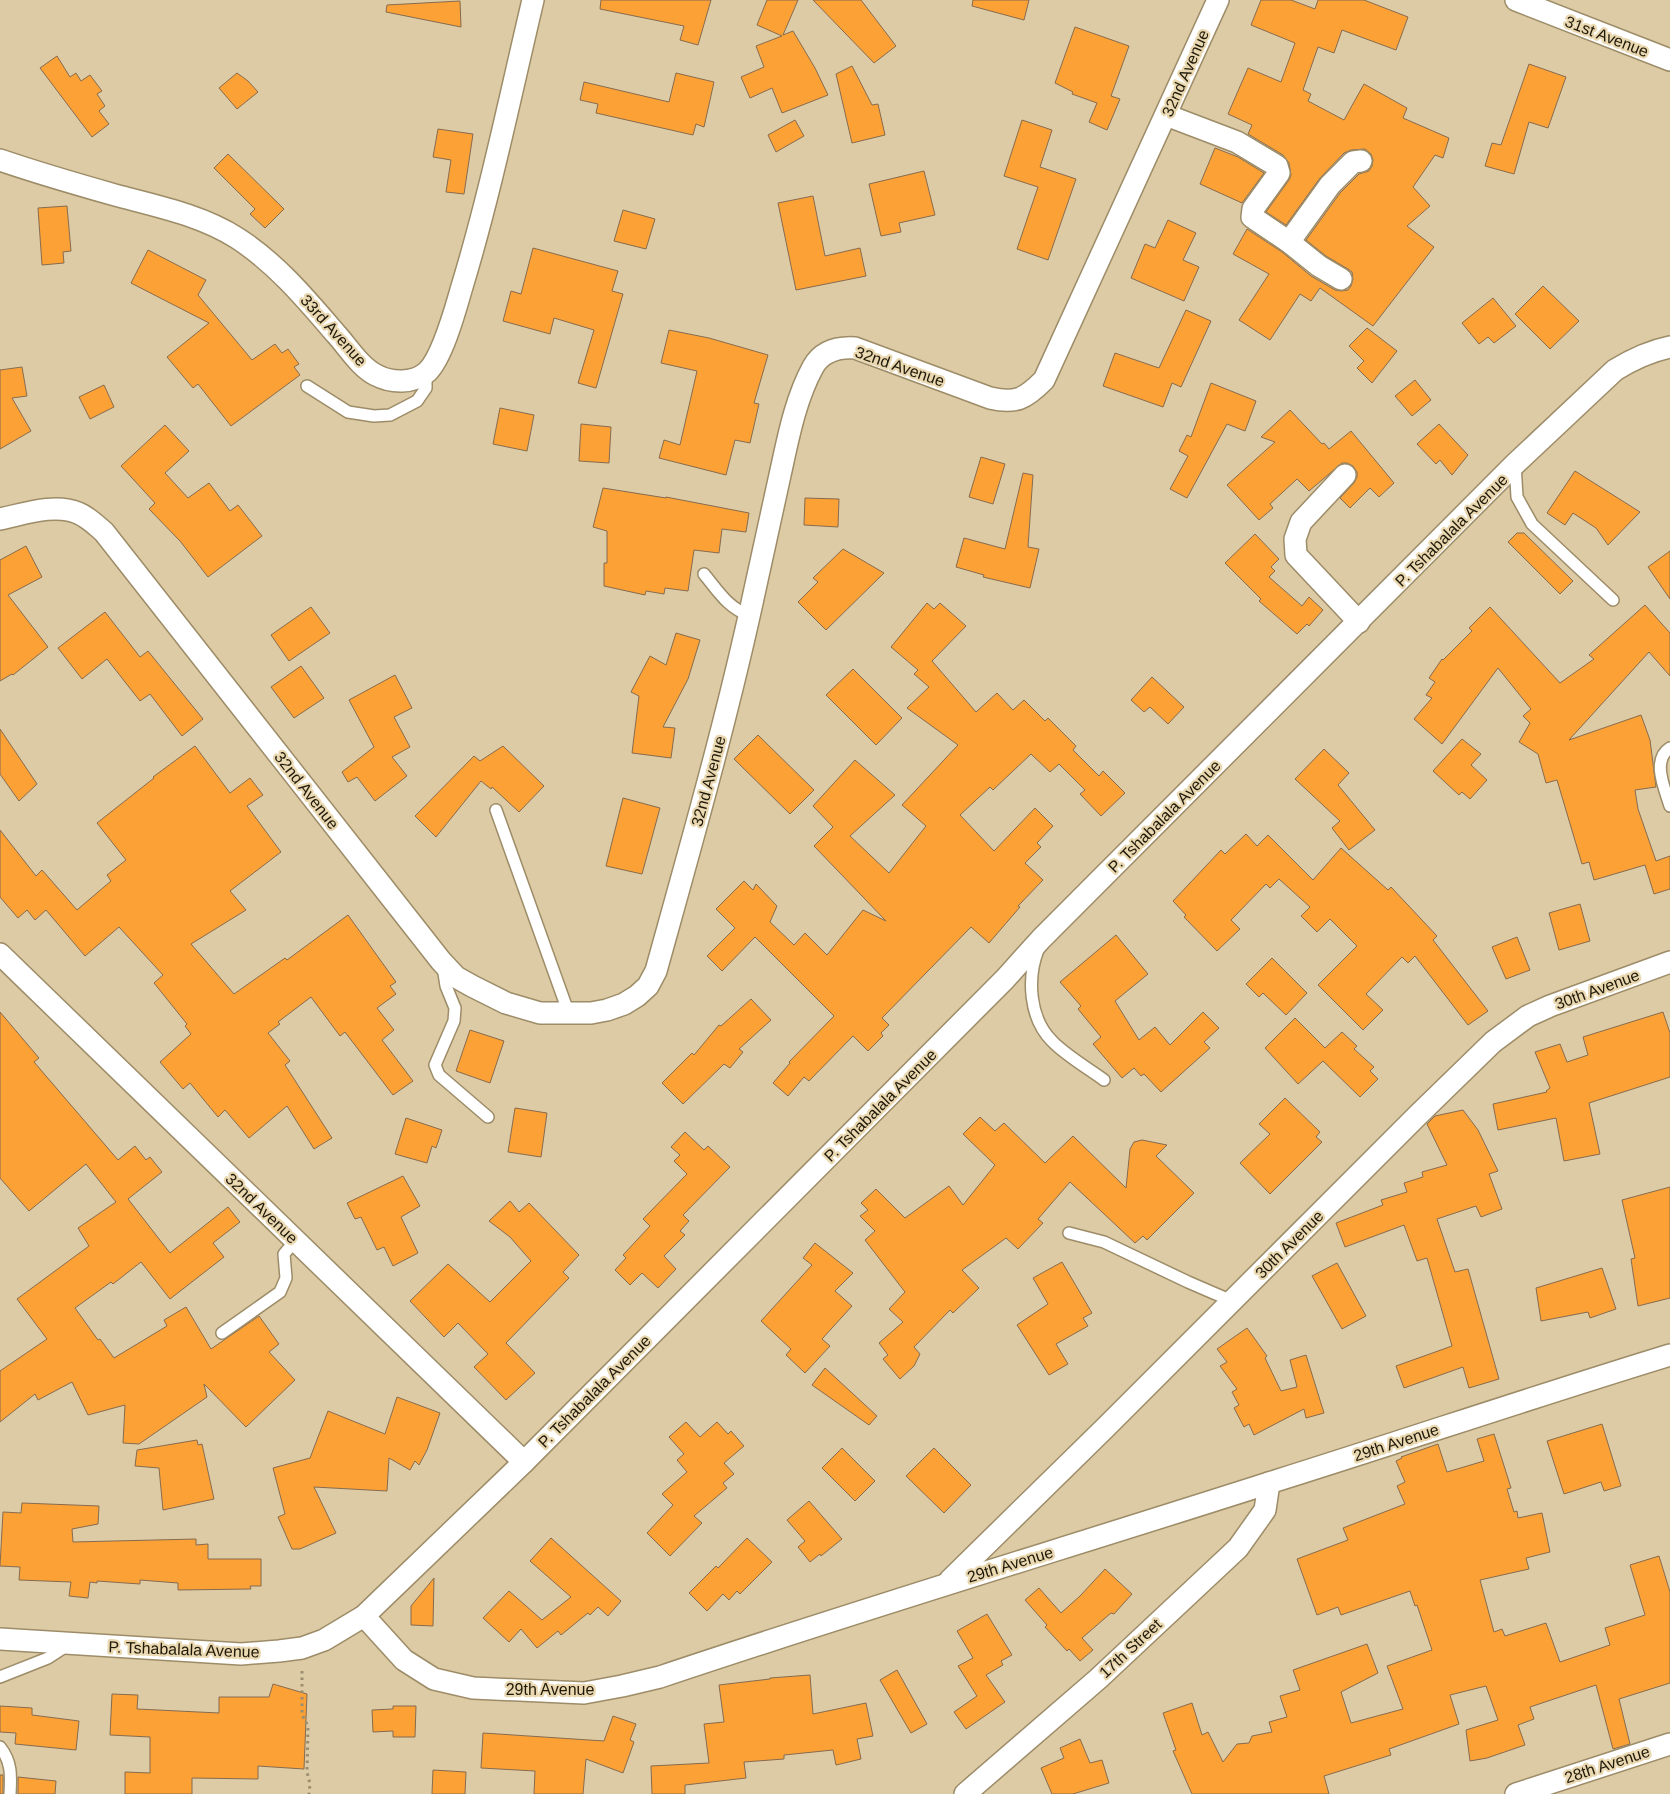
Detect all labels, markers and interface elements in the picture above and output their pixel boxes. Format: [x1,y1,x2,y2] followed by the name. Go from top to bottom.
[1563,13,1651,60] street label: 31st Avenue
[1159,27,1212,119] street label: 32nd Avenue
[297,291,370,369] street label: 33rd Avenue
[853,343,947,390] street label: 32nd Avenue
[1392,471,1511,590] street label: P. Tshabalala Avenue
[688,734,729,828] street label: 32nd Avenue
[271,748,342,832] street label: 32nd Avenue
[1105,757,1224,876] street label: P. Tshabalala Avenue
[1553,966,1642,1013] street label: 30th Avenue
[821,1046,940,1165] street label: P. Tshabalala Avenue
[222,1170,301,1247] street label: 32nd Avenue
[1252,1207,1327,1282] street label: 30th Avenue
[535,1332,654,1451] street label: P. Tshabalala Avenue
[1351,1421,1441,1464] street label: 29th Avenue
[965,1543,1055,1586] street label: 29th Avenue
[1096,1615,1165,1681] street label: 17th Street
[108,1638,260,1661] street label: P. Tshabalala Avenue
[506,1681,594,1698] street label: 29th Avenue
[1562,1743,1652,1786] street label: 28th Avenue

